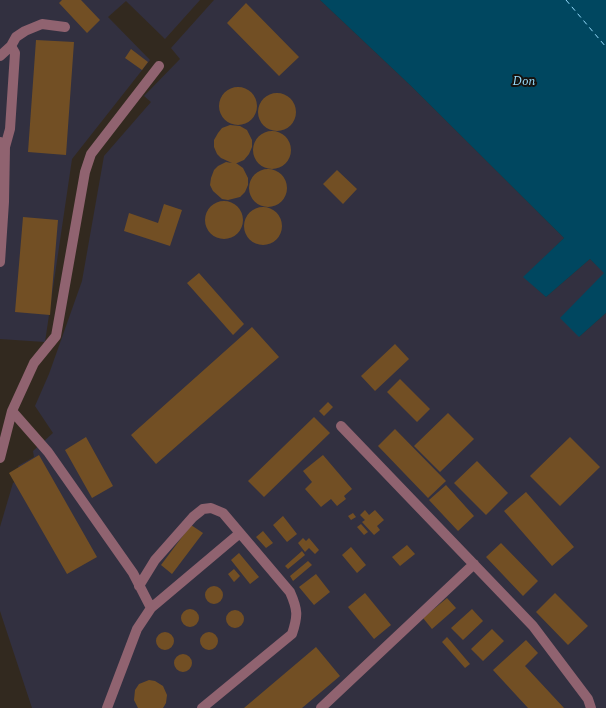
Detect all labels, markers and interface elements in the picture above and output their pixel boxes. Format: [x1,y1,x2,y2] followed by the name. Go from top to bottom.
[512,74,536,90] water label: Don

